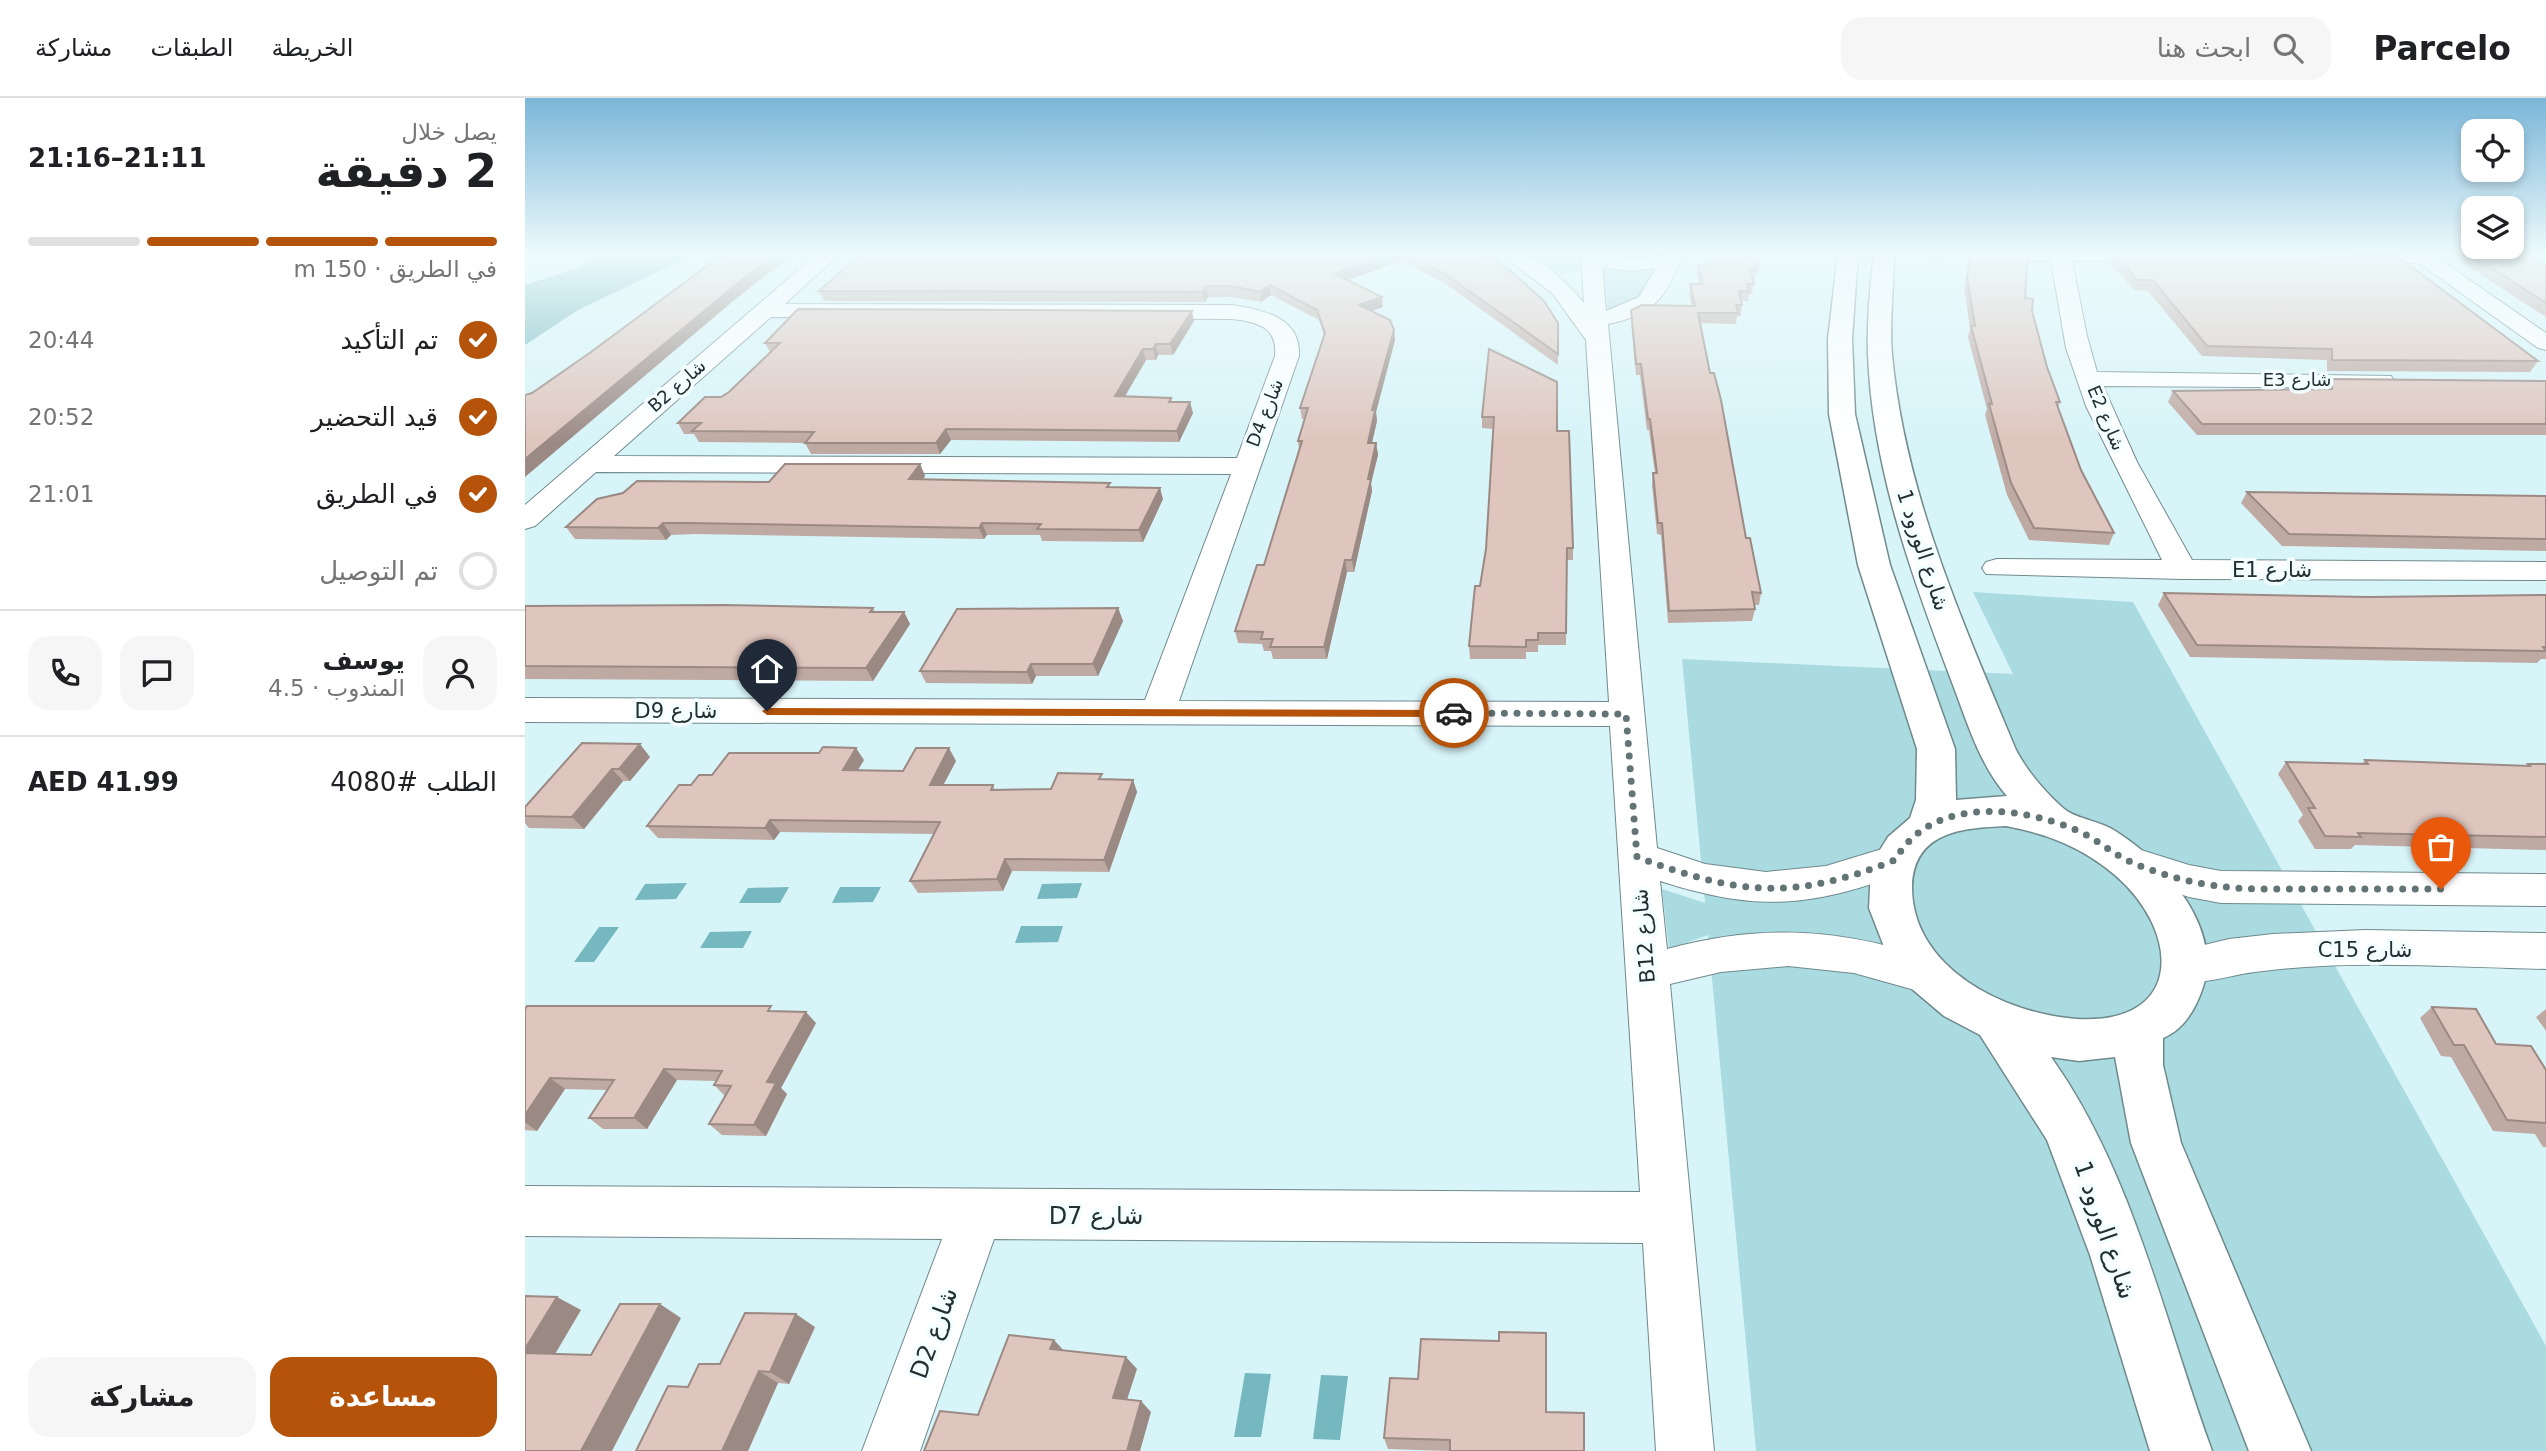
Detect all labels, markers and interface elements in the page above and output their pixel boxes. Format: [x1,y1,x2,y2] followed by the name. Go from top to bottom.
[1841,17,2331,80] search box
[2269,29,2307,67] icon: search
[2373,29,2511,68] text: Parcelo
[2157,33,2251,63] text: ابحث هنا
[35,34,112,62] text: مشاركة
[150,34,233,62] text: الطبقات
[271,34,353,62] text: الخريطة
[401,119,497,145] text: يصل خلال
[2461,119,2524,259] map controls
[2461,119,2524,182] button: locate
[28,143,207,173] text: 21:11–21:16
[315,144,497,198] text: 2 دقيقة
[2461,196,2524,259] button: layers
[293,256,497,282] text: في الطريق · 150 m
[459,321,497,359] icon: check
[340,325,438,355] text: تم التأكيد
[28,327,94,353] text: 20:44
[644,355,710,417] street label: B2 شارع
[2263,369,2331,391] street label: E3 شارع
[1242,376,1288,450] street label: D4 شارع
[2082,382,2130,454] street label: E2 شارع
[459,398,497,436] icon: check
[311,402,438,432] text: قيد التحضير
[28,404,94,430] text: 20:52
[459,475,497,513] icon: check
[316,479,438,509] text: في الطريق
[28,481,94,507] text: 21:01
[1892,486,1954,614] street label: شارع الورود 1
[319,556,438,586] text: تم التوصيل
[2232,558,2312,582] street label: E1 شارع
[28,636,102,710] button: phone
[120,636,194,710] button: chat
[423,636,497,710] button: person
[737,639,797,711] pin
[322,645,405,675] text: يوسف
[748,650,786,688] icon: home
[268,675,405,701] text: المندوب · 4.5
[1419,678,1489,748] courier
[1435,694,1473,732] icon: car
[635,699,717,723] street label: D9 شارع
[28,767,179,797] text: AED 41.99
[330,767,497,797] text: الطلب #4080
[2411,817,2471,889] pin
[2422,828,2460,866] icon: bag
[1628,888,1660,984] street label: B12 شارع
[2318,938,2412,962] street label: C15 شارع
[2068,1157,2142,1303] street label: شارع الورود 1
[1049,1202,1143,1230] street label: D7 شارع
[905,1284,963,1382] street label: D2 شارع
[28,1357,256,1437] button: مشاركة
[270,1357,497,1437] button: مساعدة

